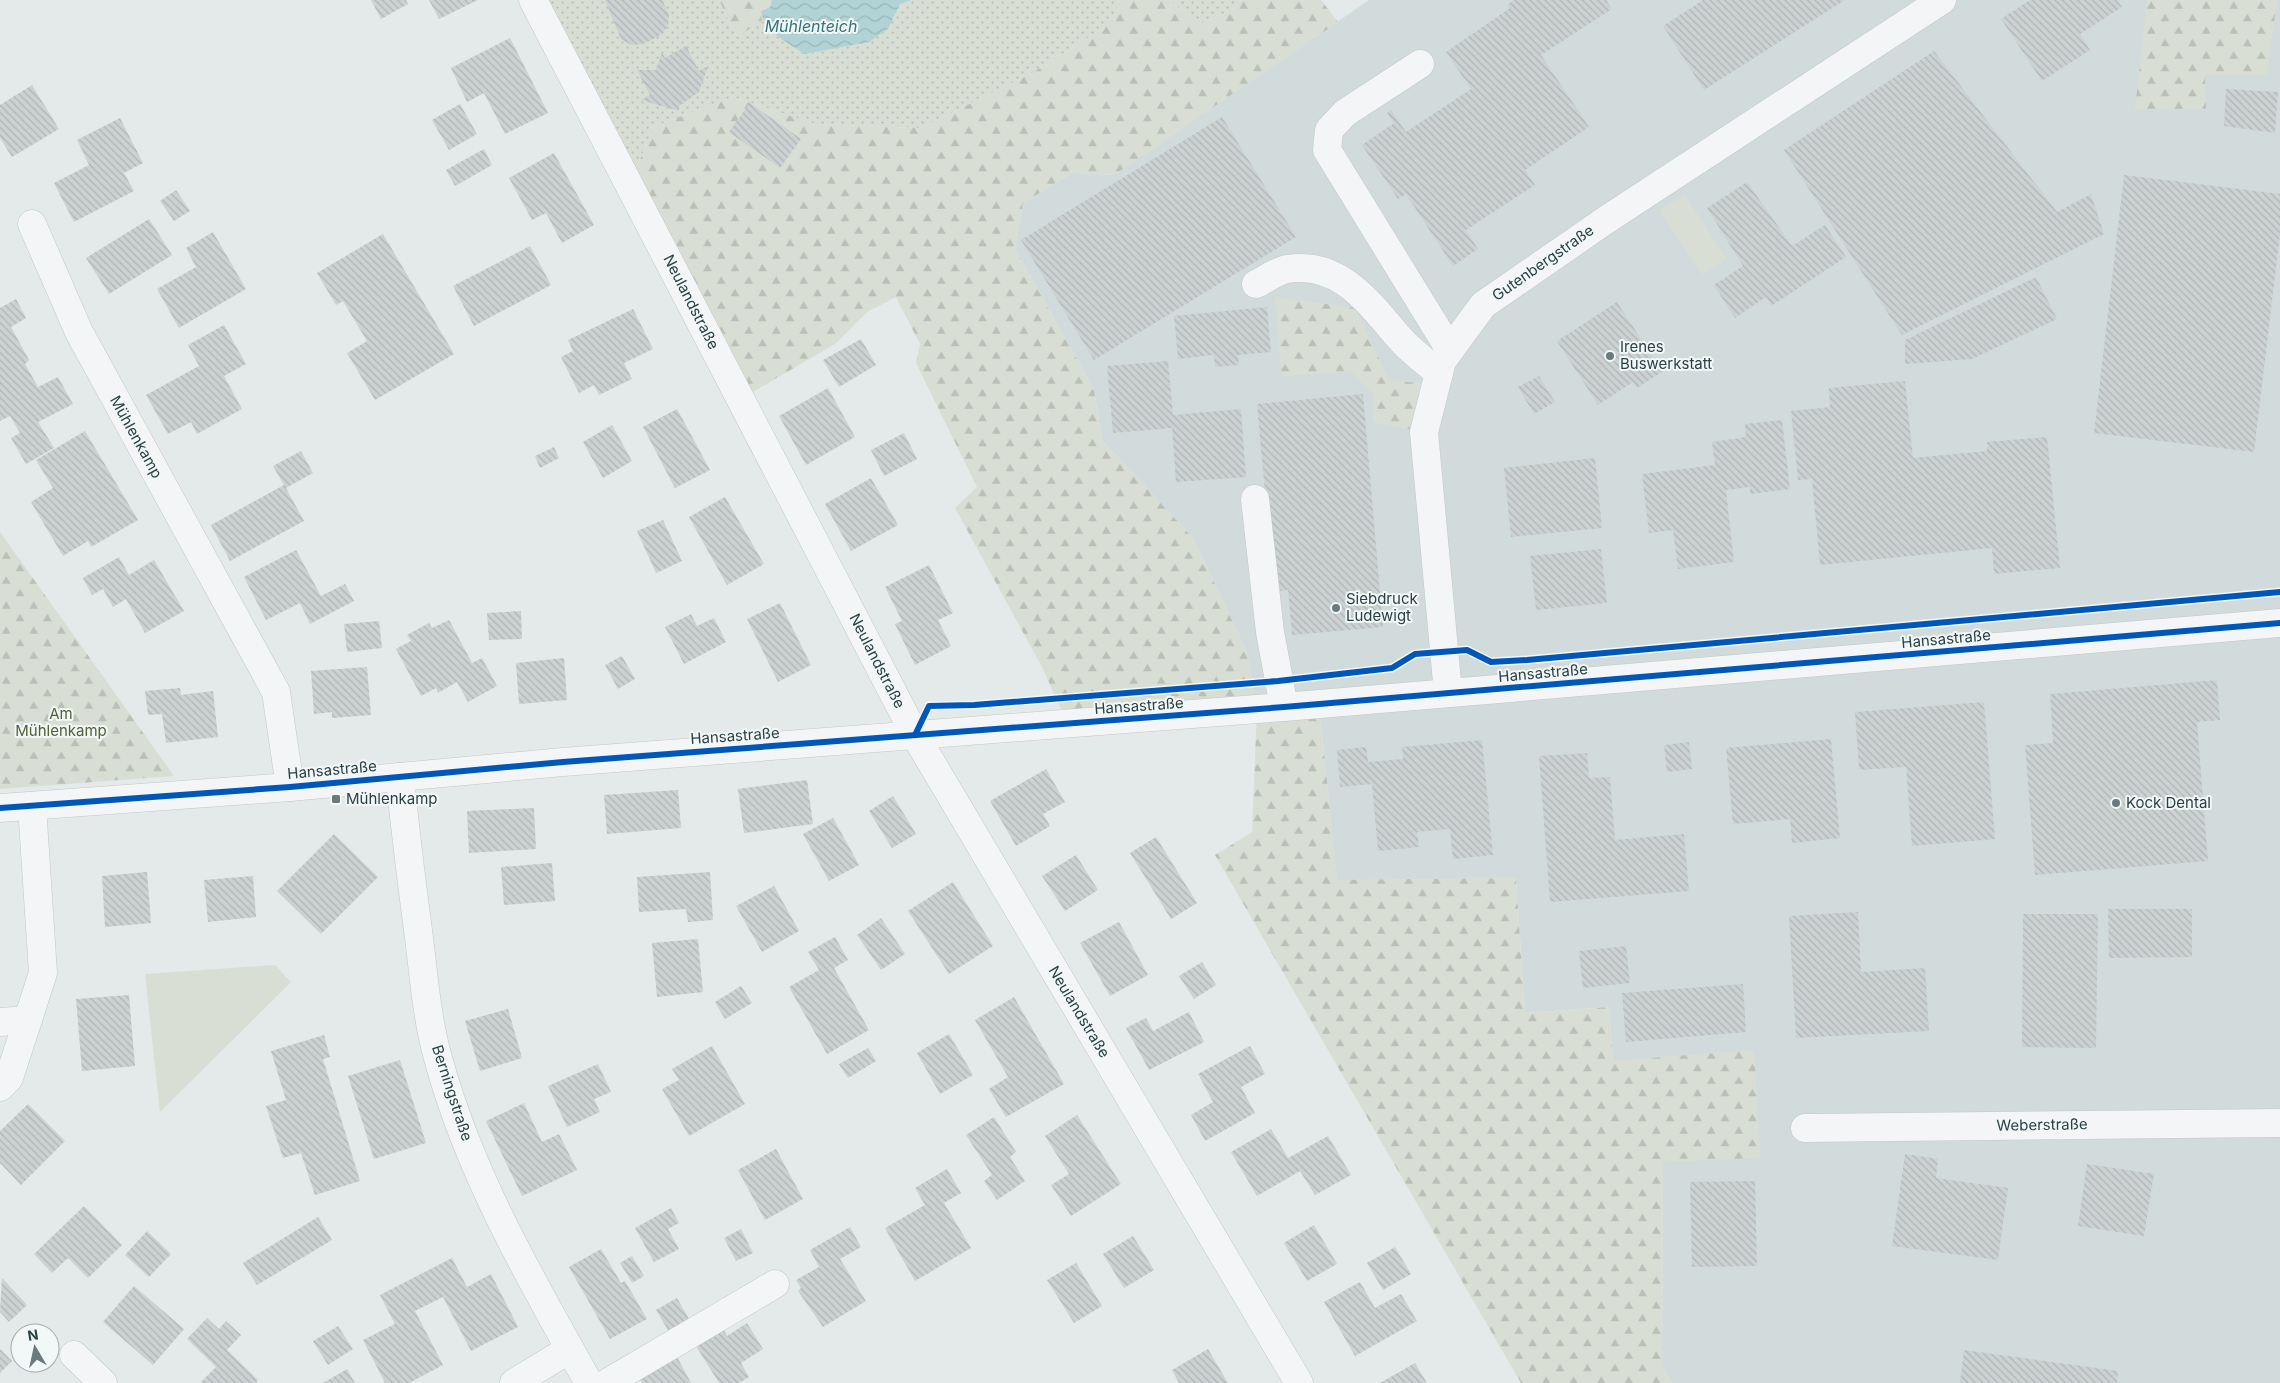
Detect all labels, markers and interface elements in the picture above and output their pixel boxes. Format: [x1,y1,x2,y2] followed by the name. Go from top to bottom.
[765,16,857,36] water label: Mühlenteich
[1488,220,1597,305] street label: Gutenbergstraße
[659,251,723,352] street label: Neulandstraße
[1620,337,1712,373] place label: Irenes Buswerkstatt
[1604,350,1616,362] marker: Irenes Buswerkstatt
[106,392,167,481] street label: Mühlenkamp
[1346,589,1418,625] place label: Siebdruck Ludewigt
[1330,602,1342,614] marker: Siebdruck Ludewigt
[845,610,909,711] street label: Neulandstraße
[1900,625,1991,652] street label: Hansastraße
[1497,659,1588,686] street label: Hansastraße
[1094,693,1184,718] street label: Hansastraße
[15,704,107,740] park label: Am Mühlenkamp
[690,723,780,748] street label: Hansastraße
[286,756,377,783] street label: Hansastraße
[346,789,438,808] place label: Mühlenkamp
[330,793,342,805] marker: Mühlenkamp
[2126,793,2211,812] place label: Kock Dental
[2110,797,2122,809] marker: Kock Dental
[1045,962,1114,1061] street label: Neulandstraße
[428,1042,477,1143] street label: Berningstraße
[1996,1114,2088,1135] street label: Weberstraße
[10,1323,60,1373] north arrow
[26,1325,39,1344] text: N

